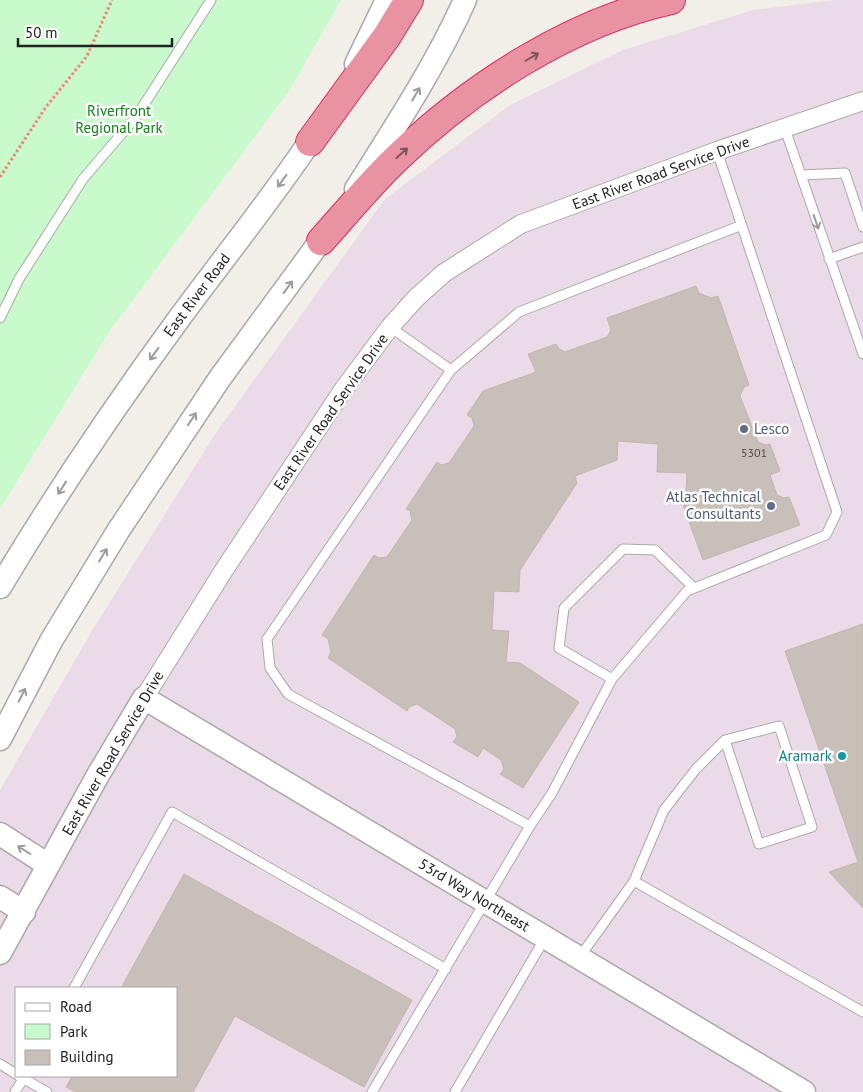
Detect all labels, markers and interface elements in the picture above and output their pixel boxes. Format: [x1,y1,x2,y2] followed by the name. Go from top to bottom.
[18,15,171,47] scale bar
[25,23,58,42] text: 50 m
[525,52,540,62] one-way arrow
[411,88,421,102] one-way arrow
[75,101,164,137] park label: Riverfront Regional Park
[570,132,752,213] street label: East River Road Service Drive
[396,148,409,159] one-way arrow
[277,174,287,188] one-way arrow
[812,213,822,229] one-way arrow
[159,249,234,340] street label: East River Road
[282,281,293,294] one-way arrow
[269,330,392,494] street label: East River Road Service Drive
[149,347,159,361] one-way arrow
[187,412,197,426] one-way arrow
[754,419,789,438] place label: Lesco
[738,423,750,435] marker: Lesco
[741,445,767,460] house number: 5301
[57,481,67,495] one-way arrow
[666,487,762,523] place label: Atlas Technical Consultants
[765,500,777,512] marker: Atlas Technical Consultants
[99,548,109,562] one-way arrow
[58,667,168,838] street label: East River Road Service Drive
[17,688,27,703] one-way arrow
[779,746,833,765] place label: Aramark
[836,750,848,762] marker: Aramark
[17,845,31,855] one-way arrow
[415,854,533,935] street label: 53rd Way Northeast
[15,987,178,1077] legend
[60,997,92,1016] text: Road
[60,1022,88,1041] text: Park
[60,1047,114,1066] text: Building

